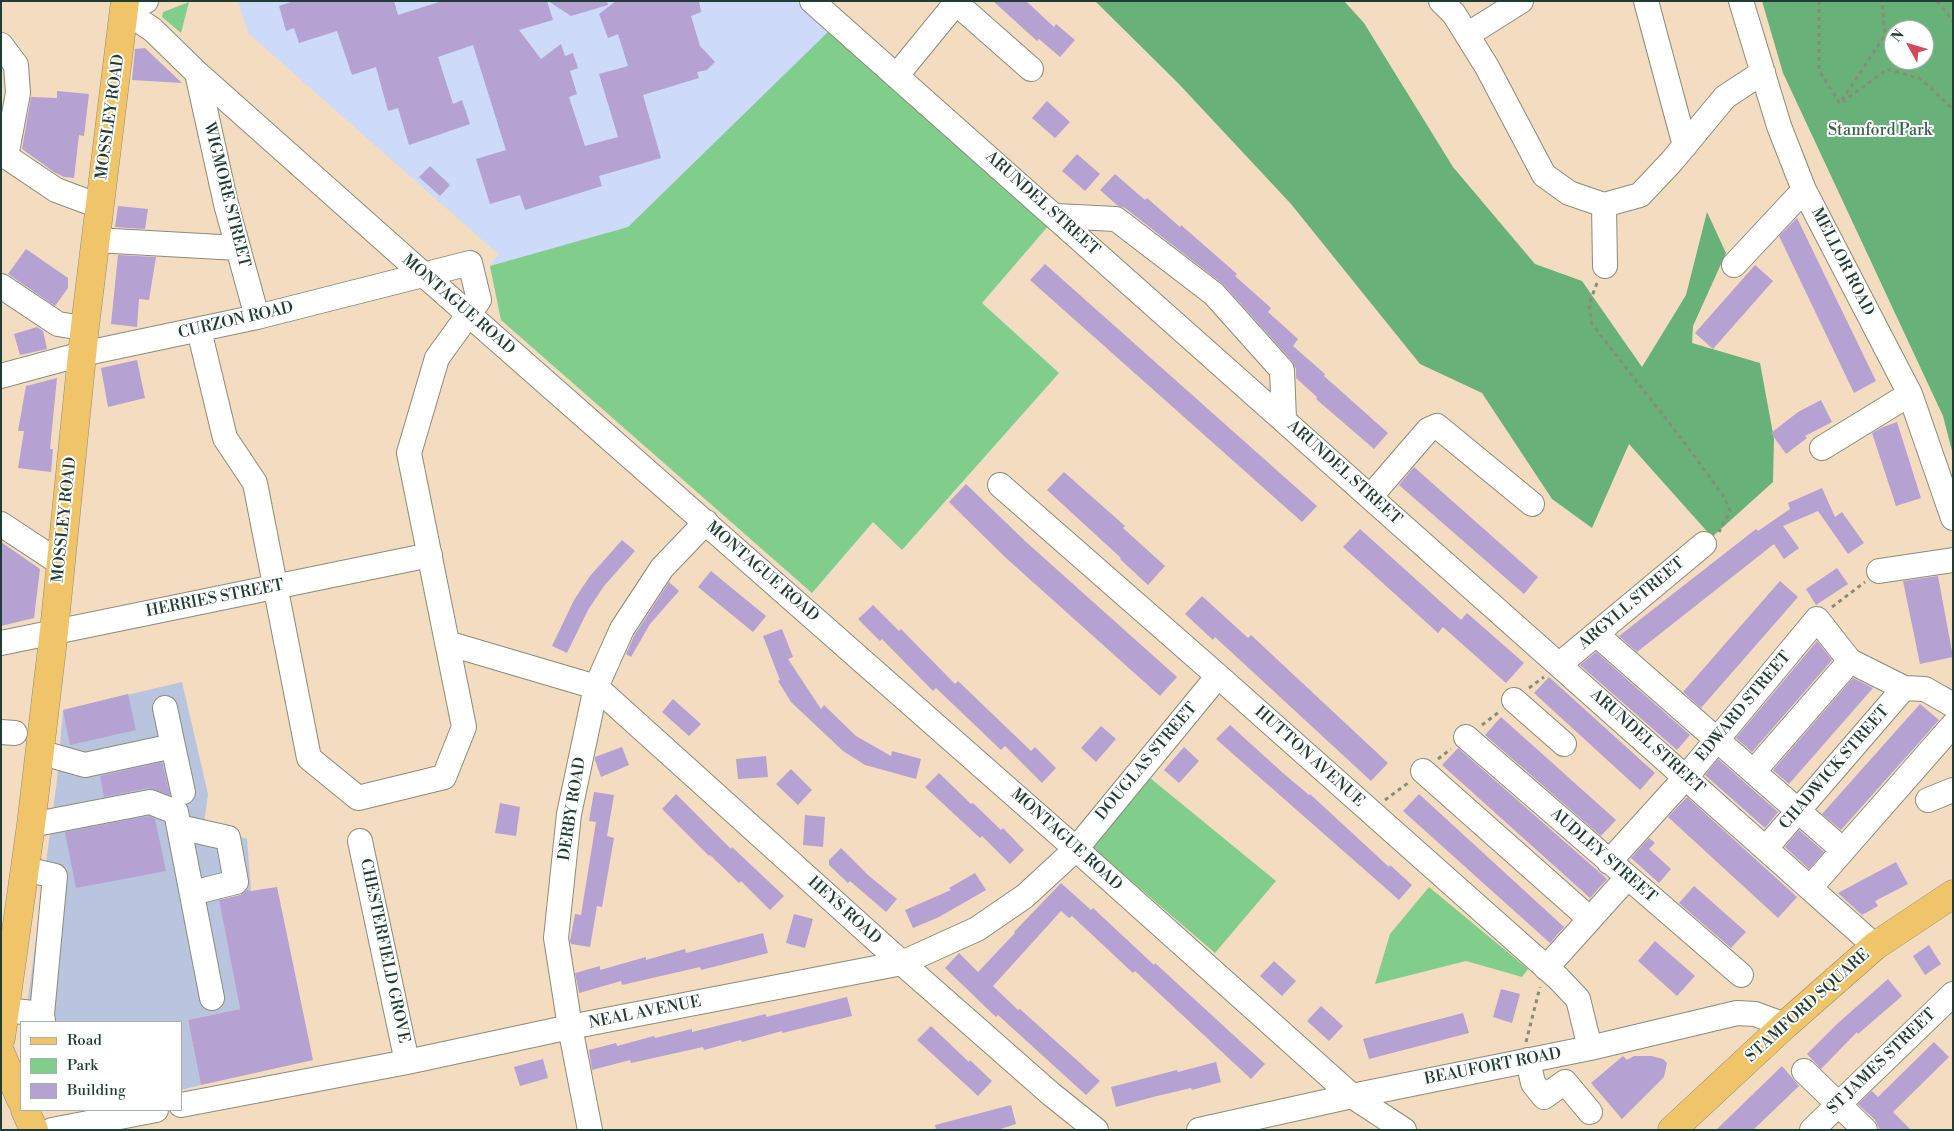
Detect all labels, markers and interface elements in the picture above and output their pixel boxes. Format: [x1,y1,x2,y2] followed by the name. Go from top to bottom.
[1884,20,1934,70] north arrow
[1888,26,1909,46] text: N
[93,53,129,181] street label: MOSSLEY ROAD
[199,120,253,270] street label: WIGMORE STREET
[1828,121,1932,141] park label: Stamford Park
[981,148,1103,260] street label: ARUNDEL STREET
[1806,205,1878,319] street label: MELLOR ROAD
[398,251,518,359] street label: MONTAGUE ROAD
[176,298,296,344] street label: CURZON ROAD
[1283,417,1405,529] street label: ARUNDEL STREET
[49,456,81,584] street label: MOSSLEY ROAD
[702,518,822,626] street label: MONTAGUE ROAD
[1575,554,1689,654] street label: ARGYLL STREET
[144,576,286,622] street label: HERRIES STREET
[1692,648,1796,766] street label: EDWARD STREET
[1586,686,1708,798] street label: ARUNDEL STREET
[1092,699,1202,825] street label: DOUGLAS STREET
[1776,702,1894,834] street label: CHADWICK STREET
[1250,703,1368,811] street label: HUTTON AVENUE
[555,756,591,862] street label: DERBY ROAD
[1006,785,1126,895] street label: MONTAGUE ROAD
[1546,805,1660,907] street label: AUDLEY STREET
[355,857,413,1045] street label: CHESTERFIELD GROVE
[803,873,885,949] street label: HEYS ROAD
[1742,945,1874,1067] street label: STAMFORD SQUARE
[587,993,703,1033] street label: NEAL AVENUE
[1824,1005,1940,1119] street label: ST JAMES STREET
[20,1021,182,1111] legend
[67,1031,102,1050] text: Road
[1423,1044,1563,1090] street label: BEAUFORT ROAD
[67,1056,98,1075] text: Park
[67,1081,126,1100] text: Building

